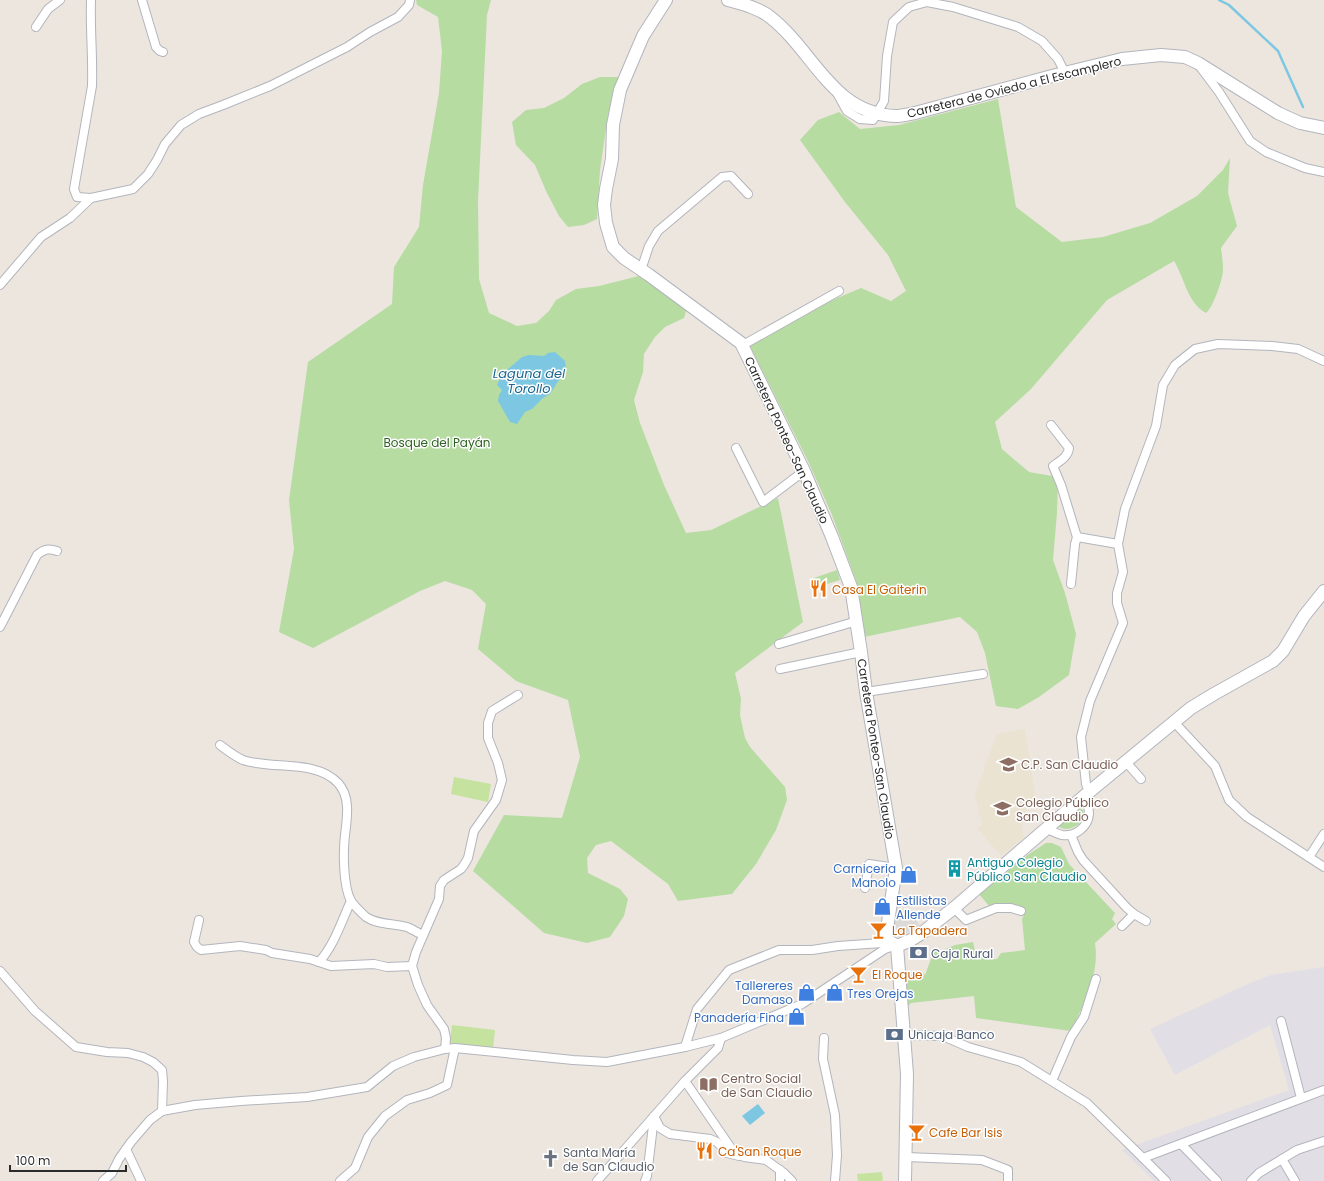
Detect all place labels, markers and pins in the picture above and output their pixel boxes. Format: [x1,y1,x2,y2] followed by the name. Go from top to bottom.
[809,579,829,599] restaurant icon: Casa El Gaiterin
[832,581,927,598] place label: Casa El Gaiterin
[998,754,1018,774] school or university icon: C.P. San Claudio
[1021,756,1119,773] place label: C.P. San Claudio
[1016,794,1109,825] place label: Colegio Público San Claudio
[993,799,1013,819] school or university icon: Colegio Público San Claudio
[967,854,1087,885] place label: Antiguo Colegio Público San Claudio
[944,859,964,879] building icon: Antiguo Colegio Público San Claudio
[833,860,896,891] place label: Carniceria Manolo
[899,865,919,885] shop icon: Carniceria Manolo
[896,892,947,923] place label: Estilistas Allende
[873,897,893,917] shop icon: Estilistas Allende
[869,920,889,940] bar icon: La Tapadera
[892,922,967,939] place label: La Tapadera
[908,943,928,963] bank icon: Caja Rural
[931,945,993,962] place label: Caja Rural
[849,964,869,984] bar icon: El Roque
[872,966,923,983] place label: El Roque
[735,977,793,1008] place label: Tallereres Damaso
[796,982,816,1002] shop icon: Tallereres Damaso
[824,983,844,1003] shop icon: Tres Orejas
[847,985,914,1002] place label: Tres Orejas
[787,1007,807,1027] shop icon: Panadería Fina
[694,1009,784,1026] place label: Panadería Fina
[885,1024,905,1044] bank icon: Unicaja Banco
[908,1026,995,1043] place label: Unicaja Banco
[721,1070,813,1101] place label: Centro Social de San Claudio
[698,1075,718,1095] library icon: Centro Social de San Claudio
[906,1122,926,1142] bar icon: Cafe Bar Isis
[929,1124,1003,1141] place label: Cafe Bar Isis
[695,1141,715,1161] restaurant icon: Ca'San Roque
[718,1143,802,1160] place label: Ca'San Roque
[563,1144,655,1175] place label: Santa María de San Claudio
[540,1149,560,1169] church icon: Santa María de San Claudio

